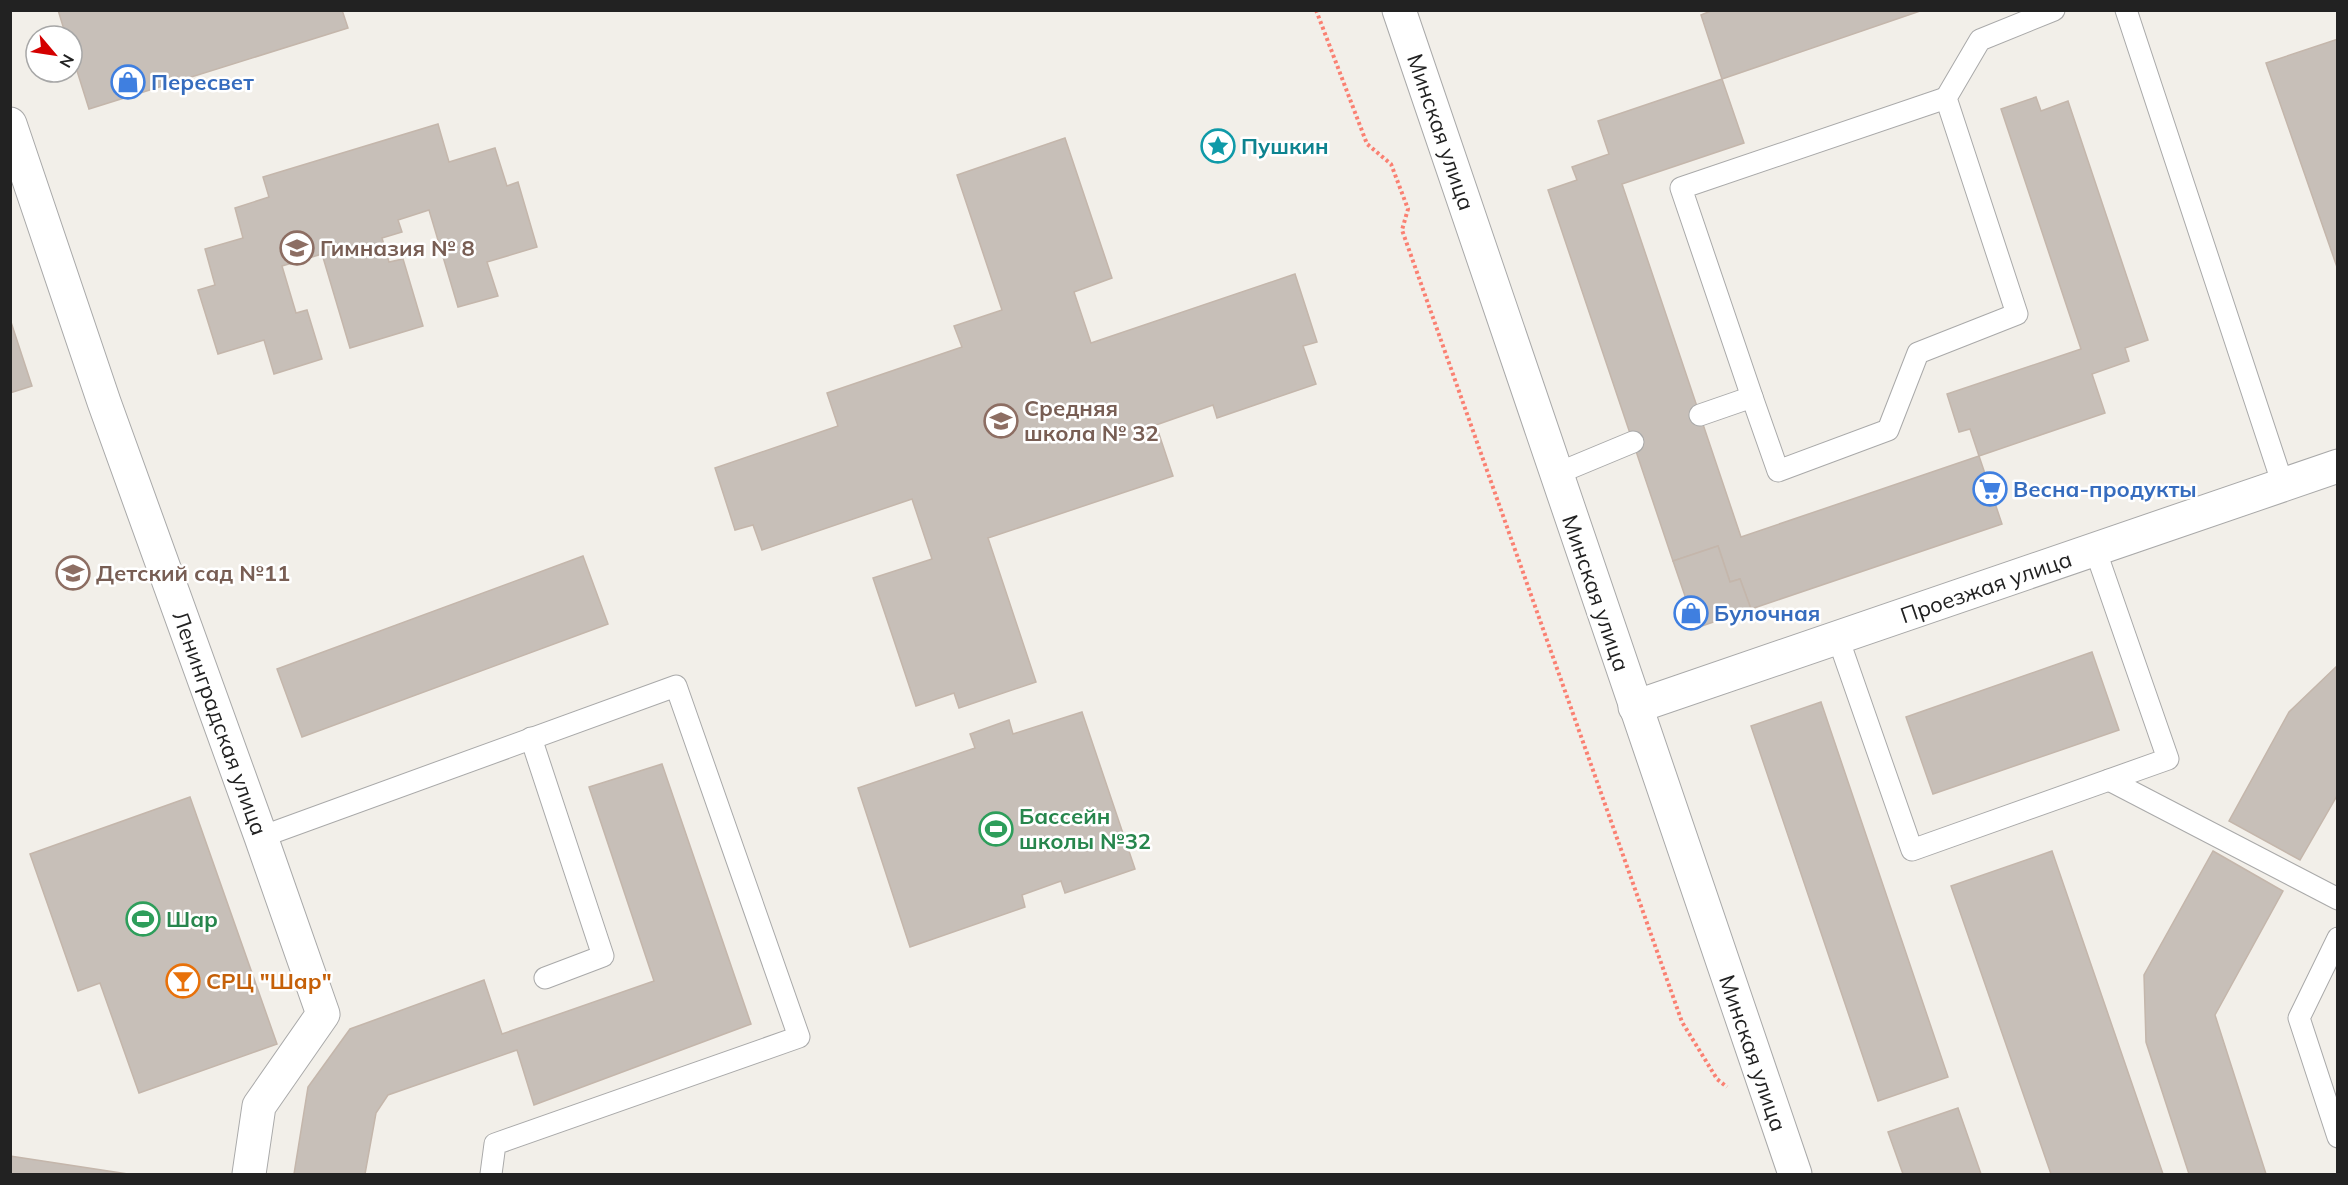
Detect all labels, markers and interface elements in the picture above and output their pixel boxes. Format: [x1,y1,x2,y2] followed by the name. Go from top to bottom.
[24,24,84,84] north arrow
[1401,50,1481,214] street label: Минская улица
[55,51,79,71] text: N
[110,64,146,100] shop icon: Пересвет
[151,68,254,96] place label: Пересвет
[1200,128,1236,164] place icon: Пушкин
[1241,132,1329,160] place label: Пушкин
[279,230,315,266] school or university icon: Гимназия № 8
[320,234,475,262] place label: Гимназия № 8
[1024,394,1159,447] place label: Средняя школа № 32
[983,403,1019,439] school or university icon: Средняя школа № 32
[1972,471,2008,507] supermarket icon: Весна-продукты
[2013,475,2197,503] place label: Весна-продукты
[1556,511,1636,675] street label: Минская улица
[1897,545,2075,629] street label: Проезжая улица
[55,555,91,591] school or university icon: Детский сад №11
[96,559,290,587] place label: Детский сад №11
[1673,595,1709,631] shop icon: Булочная
[1714,599,1820,627] place label: Булочная
[166,607,274,839] street label: Ленинградская улица
[1019,802,1151,855] place label: Бассейн школы №32
[978,811,1014,847] sports icon: Бассейн школы №32
[125,901,161,937] sports icon: Шар
[166,905,218,933] place label: Шар
[165,963,201,999] bar icon: СРЦ "Шар"
[206,967,332,995] place label: СРЦ "Шар"
[1713,971,1793,1135] street label: Минская улица

